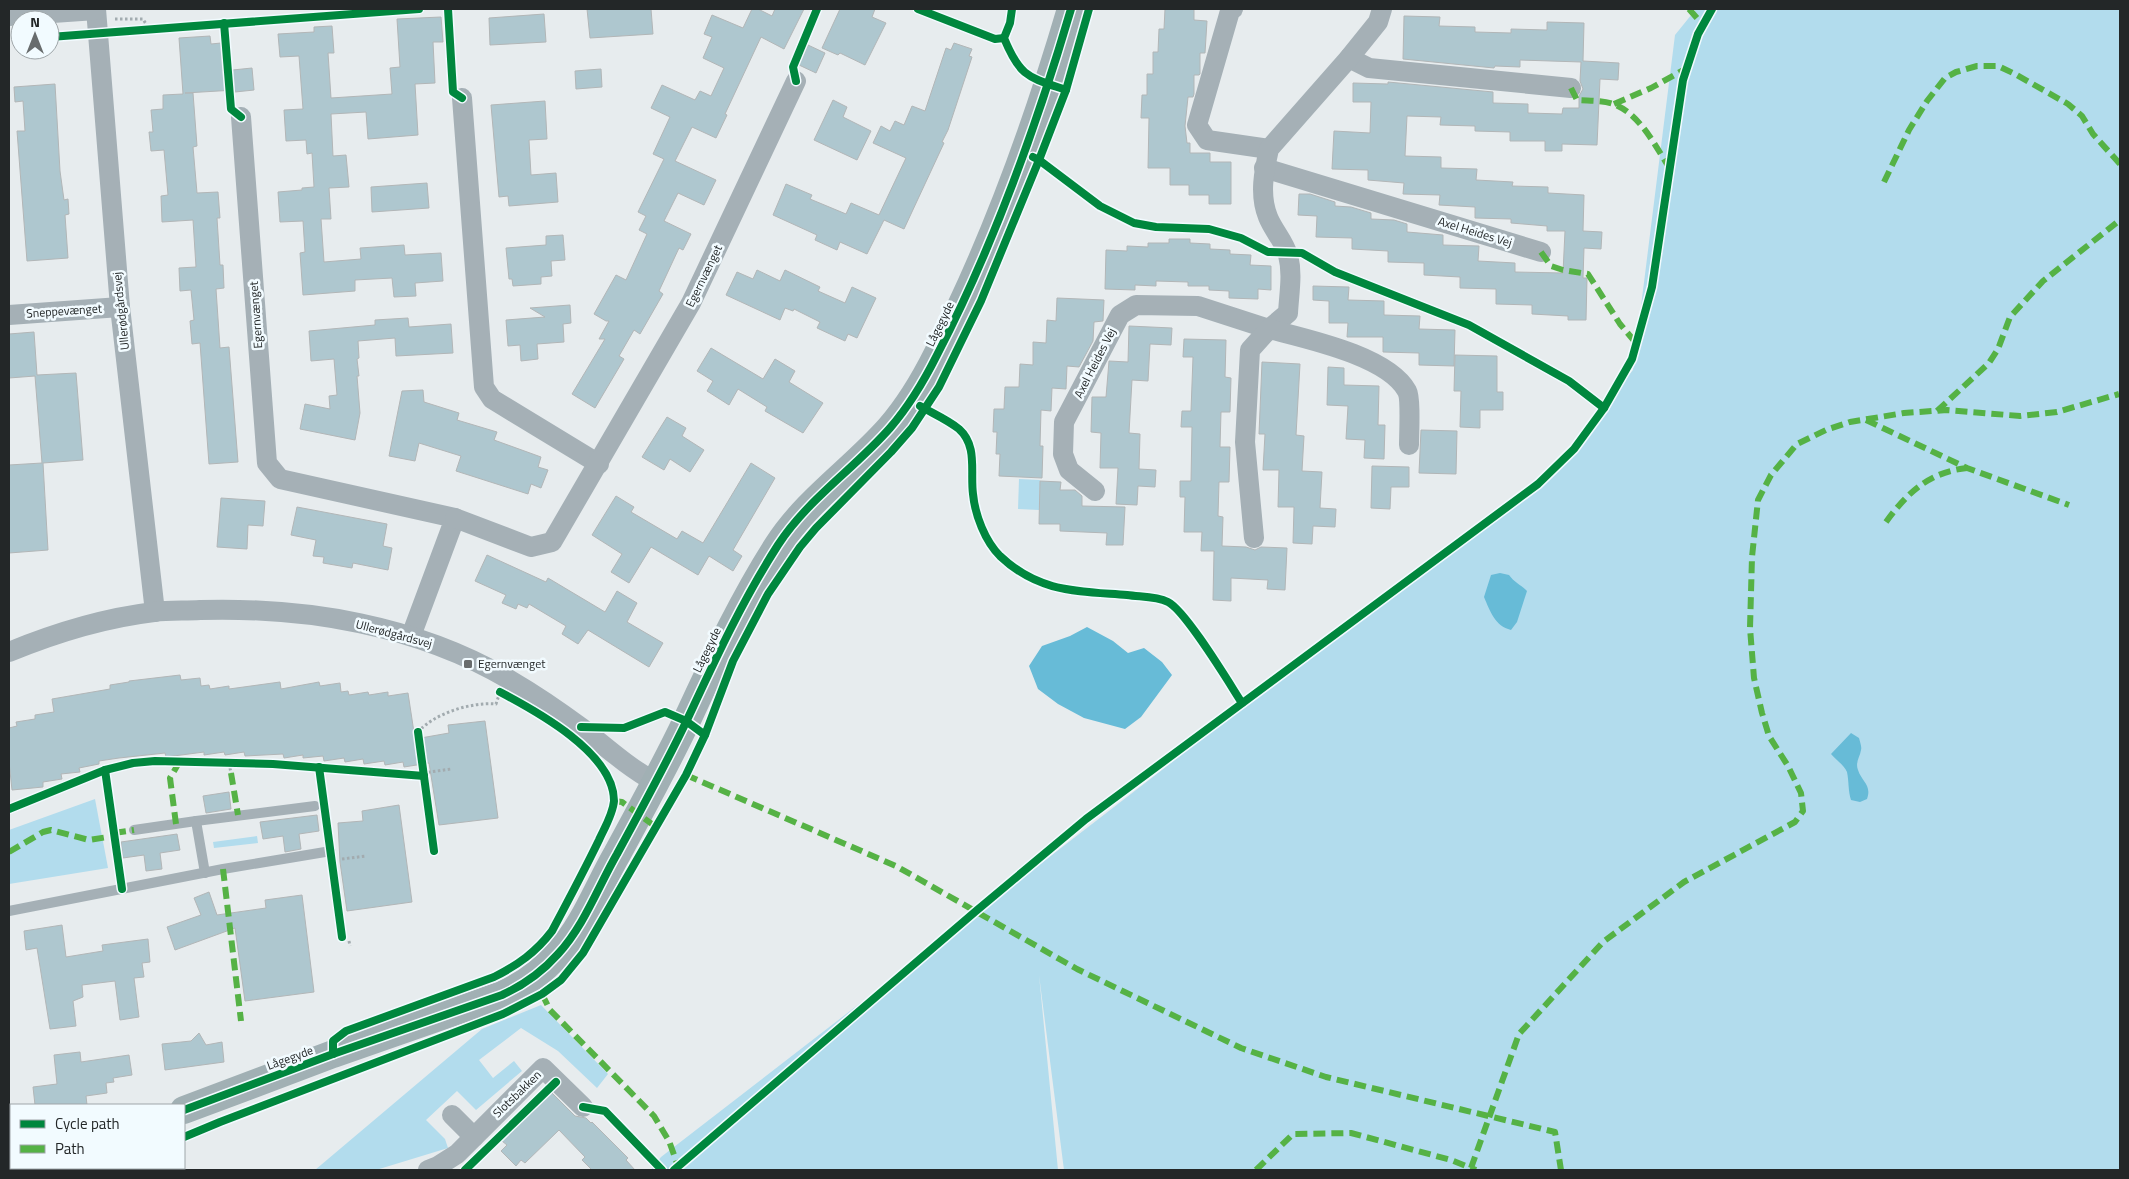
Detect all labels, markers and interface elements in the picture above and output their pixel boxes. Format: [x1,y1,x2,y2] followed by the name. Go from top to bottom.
[10,10,60,60] north arrow
[30,11,40,32] text: N
[1436,211,1515,252] street label: Axel Heides Vej
[680,241,727,310] street label: Egernvænget
[107,271,134,351] street label: Ullerødgårdsvej
[244,280,267,349] street label: Egernvænget
[25,298,103,323] street label: Sneppevænget
[920,298,959,350] street label: Lågegyde
[1069,324,1120,401] street label: Axel Heides Vej
[354,614,434,653] street label: Ullerødgårdsvej
[687,624,726,676] street label: Lågegyde
[478,654,546,673] place label: Egernvænget
[462,658,474,670] marker: Egernvænget
[264,1040,316,1075] street label: Lågegyde
[488,1065,545,1122] street label: Slotsbakken
[10,1104,185,1169] legend
[55,1112,120,1135] text: Cycle path
[55,1137,85,1160] text: Path

